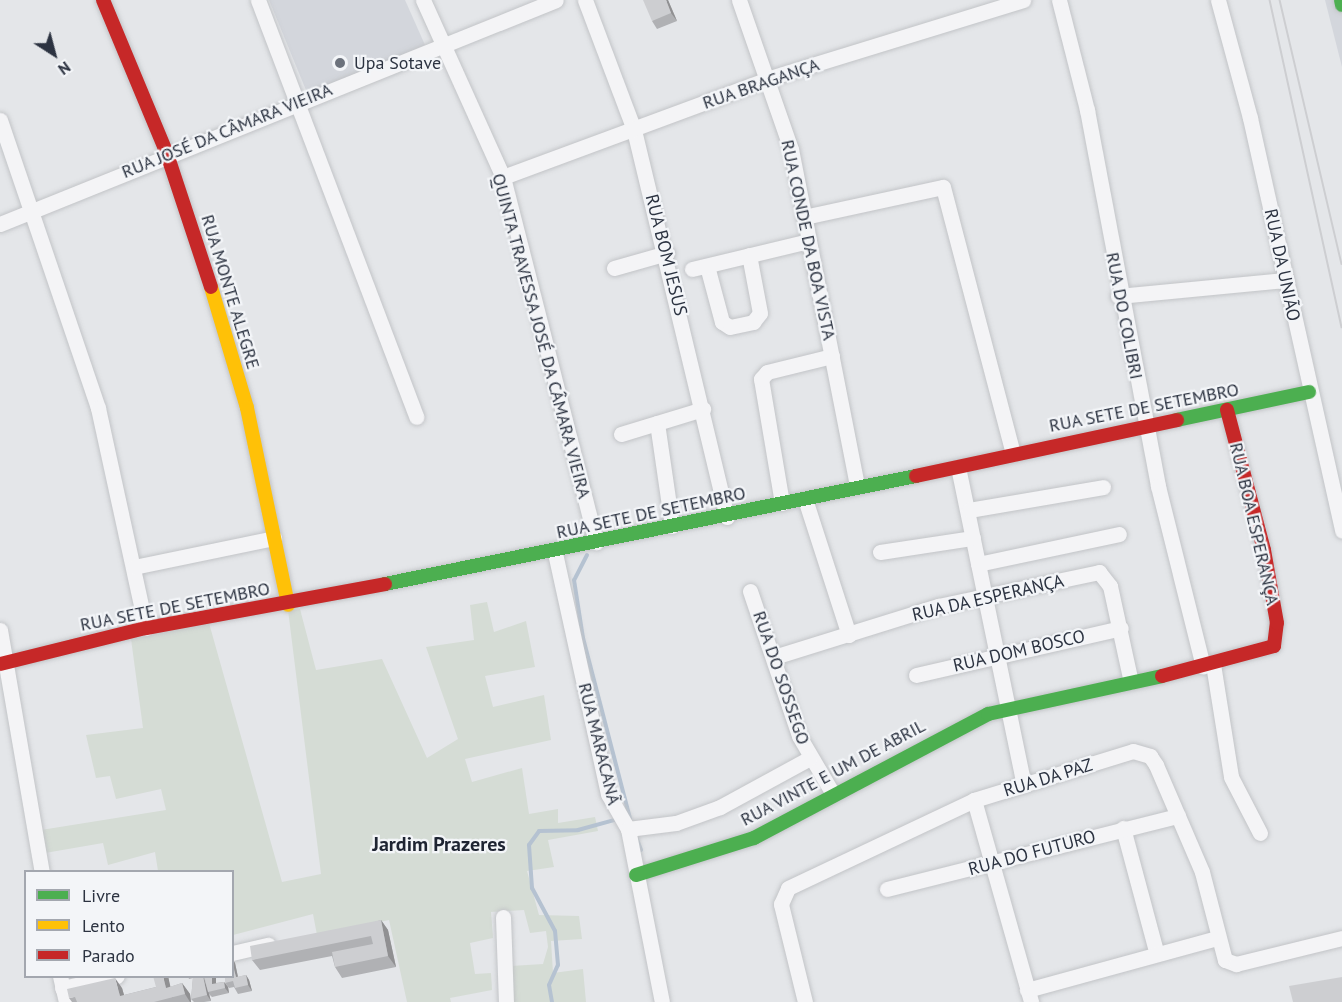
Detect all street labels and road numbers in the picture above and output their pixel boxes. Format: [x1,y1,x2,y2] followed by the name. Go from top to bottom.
[700,54,822,114] street label: RUA BRAGANÇA
[117,78,337,184] street label: RUA JOSÉ DA CÂMARA VIEIRA
[776,137,840,343] street label: RUA CONDE DA BOA VISTA
[487,169,595,503] street label: QUINTA TRAVESSA JOSÉ DA CÂMARA VIEIRA
[640,192,692,318] street label: RUA BOM JESUS
[1259,206,1305,324] street label: RUA DA UNIÃO
[196,212,264,372] street label: RUA MONTE ALEGRE
[1101,250,1147,382] street label: RUA DO COLIBRI
[1047,379,1241,437] street label: RUA SETE DE SETEMBRO
[1225,440,1283,608] street label: RUA BOA ESPERANÇA
[554,482,748,544] street label: RUA SETE DE SETEMBRO
[909,570,1067,626] street label: RUA DA ESPERANÇA
[78,578,272,636] street label: RUA SETE DE SETEMBRO
[748,608,814,748] street label: RUA DO SOSSEGO
[951,625,1087,677] street label: RUA DOM BOSCO
[573,680,625,808] street label: RUA MARACANÃ
[736,715,930,831] street label: RUA VINTE E UM DE ABRIL
[1000,754,1096,802] street label: RUA DA PAZ
[966,826,1098,880] street label: RUA DO FUTURO

